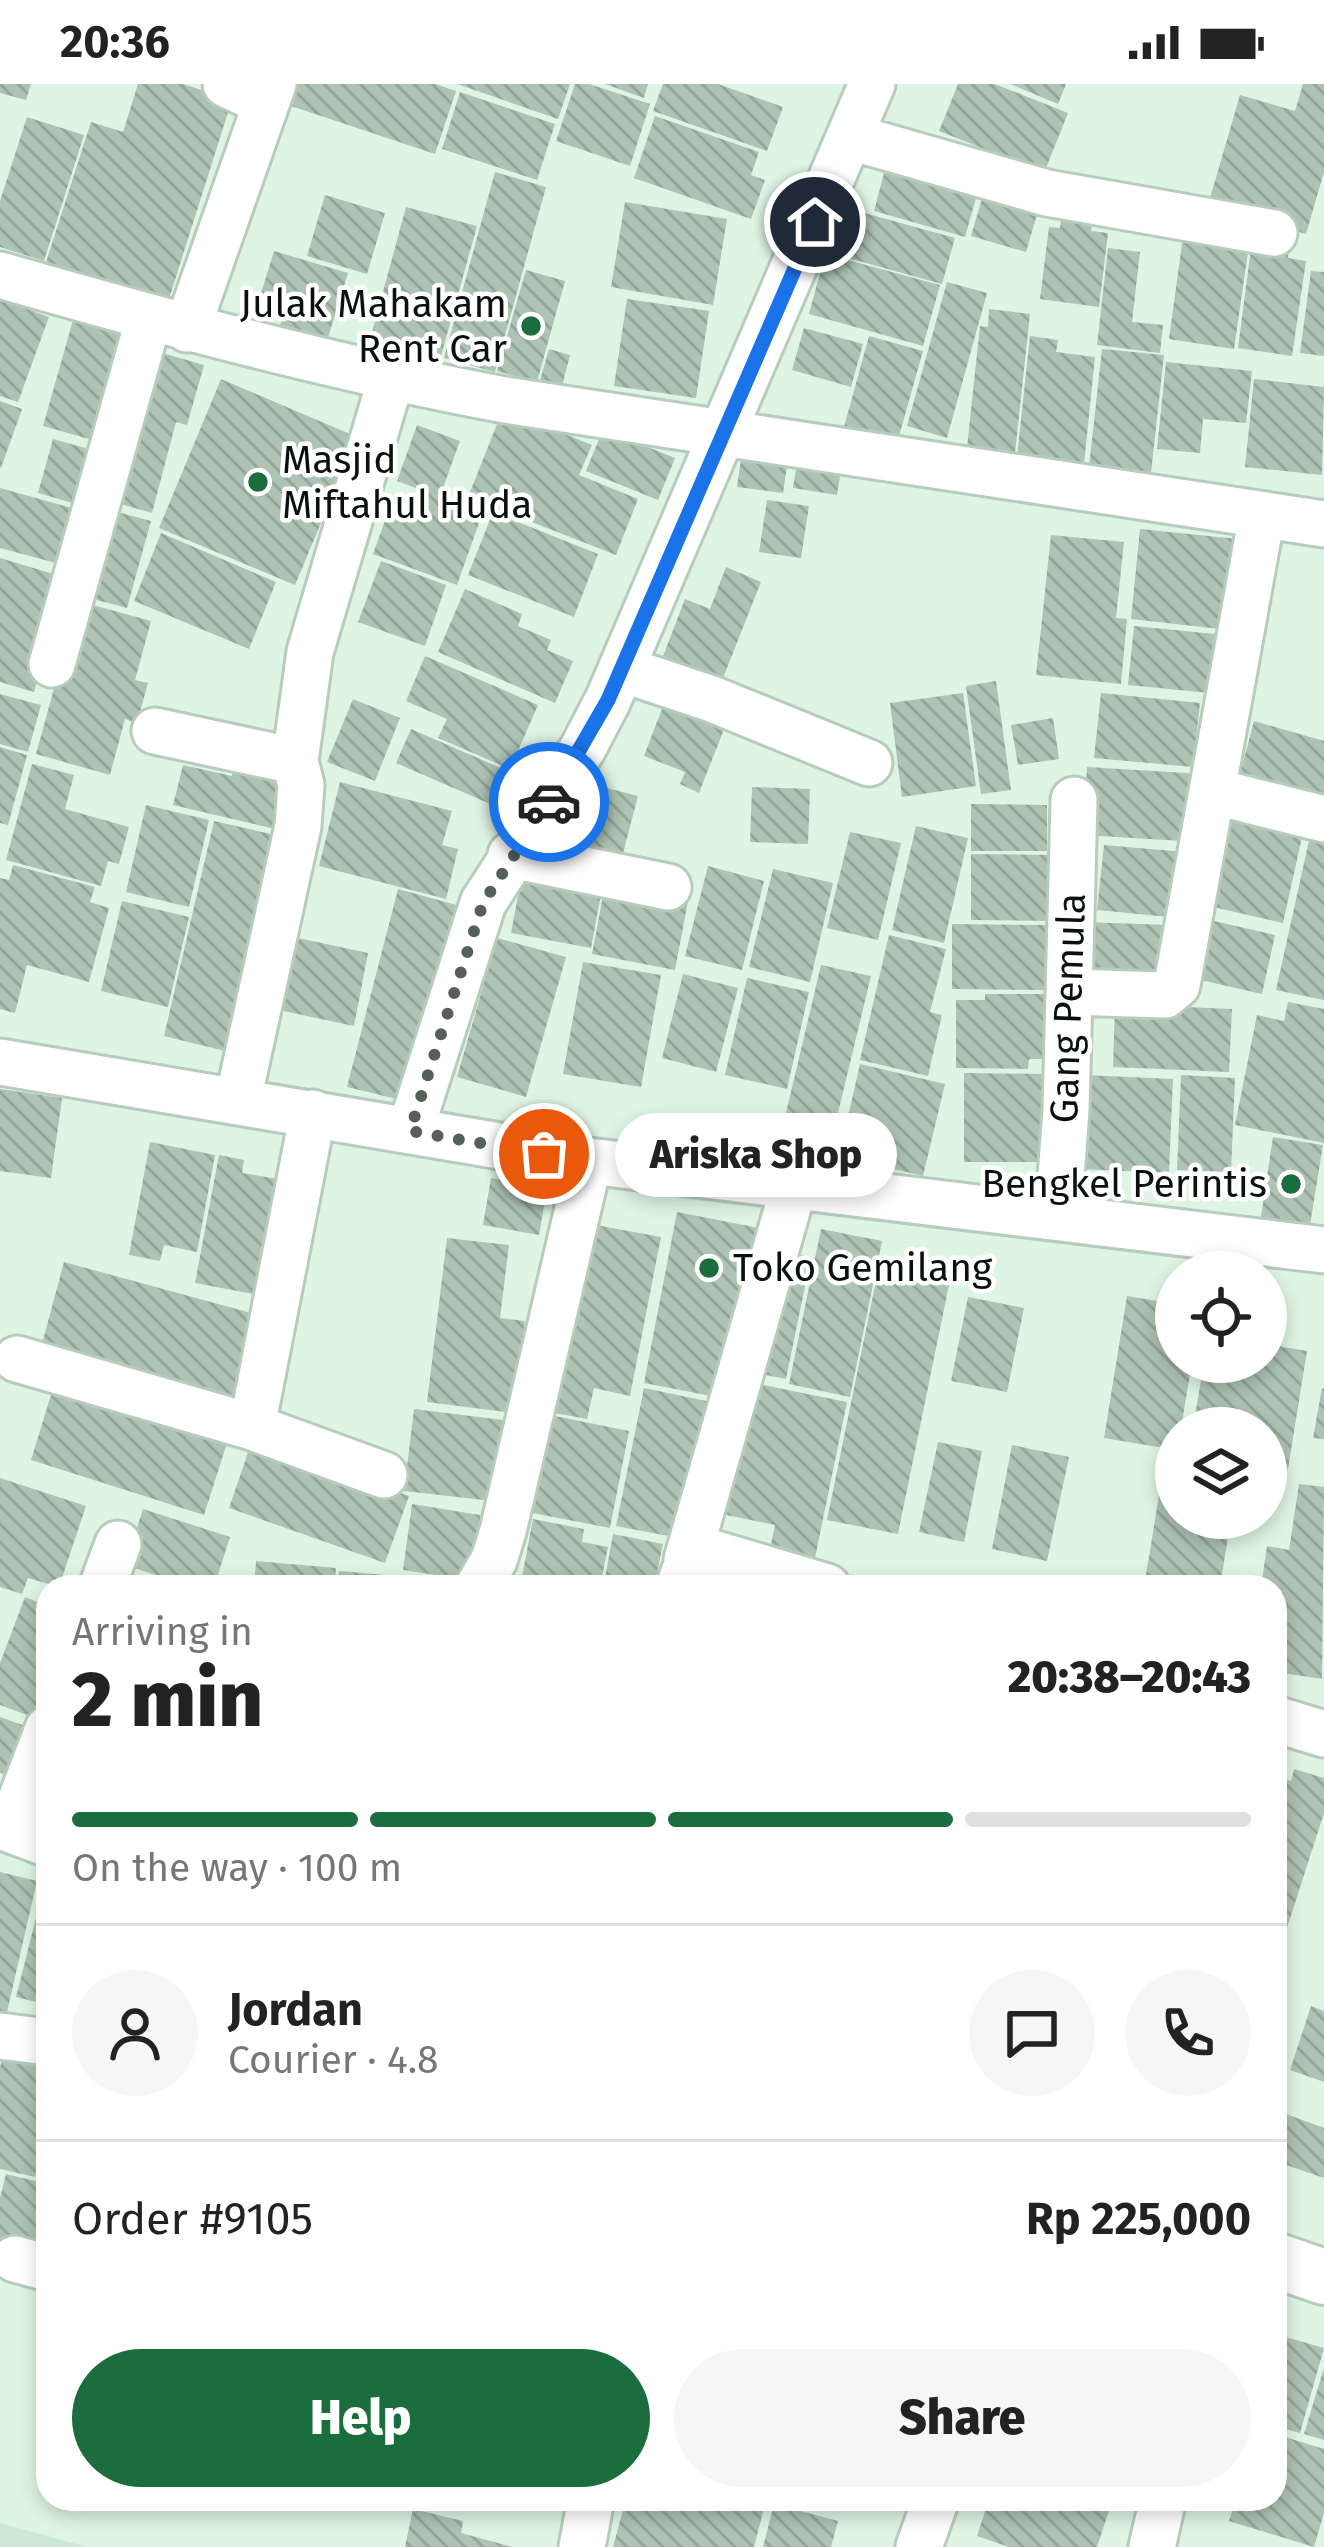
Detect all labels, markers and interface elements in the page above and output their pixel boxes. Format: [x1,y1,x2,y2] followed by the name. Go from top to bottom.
[60,15,170,69] text: 20:36
[764,171,866,273] pin
[782,189,848,255] icon: home
[240,281,507,372] place label: Julak Mahakam Rent Car
[518,313,544,339] marker: Julak Mahakam Rent Car
[282,437,533,528] place label: Masjid Miftahul Huda
[245,469,271,495] marker: Masjid Miftahul Huda
[489,742,609,862] courier
[516,769,582,835] icon: car
[1041,892,1095,1124] street label: Gang Pemula
[493,1103,595,1205] pin
[616,1112,898,1196] callout: Ariska Shop
[511,1121,577,1187] icon: bag
[650,1132,862,1178] text: Ariska Shop
[981,1161,1267,1207] place label: Bengkel Perintis
[1278,1171,1304,1197] marker: Bengkel Perintis
[733,1245,993,1291] place label: Toko Gemilang
[1155,1251,1287,1539] map controls
[1155,1251,1287,1383] button: locate
[696,1255,722,1281] marker: Toko Gemilang
[1155,1407,1287,1539] button: layers
[72,1609,253,1655] text: Arriving in
[1008,1650,1251,1704] text: 20:38–20:43
[72,1653,263,1747] text: 2 min
[72,1845,402,1891] text: On the way · 100 m
[72,1970,198,2096] button: person
[969,1970,1095,2096] button: chat
[1125,1970,1251,2096] button: phone
[228,1983,363,2037] text: Jordan
[228,2037,439,2083] text: Courier · 4.8
[72,2192,313,2246] text: Order #9105
[1026,2192,1251,2246] text: Rp 225,000
[72,2349,650,2487] button: Help
[674,2349,1251,2487] button: Share

